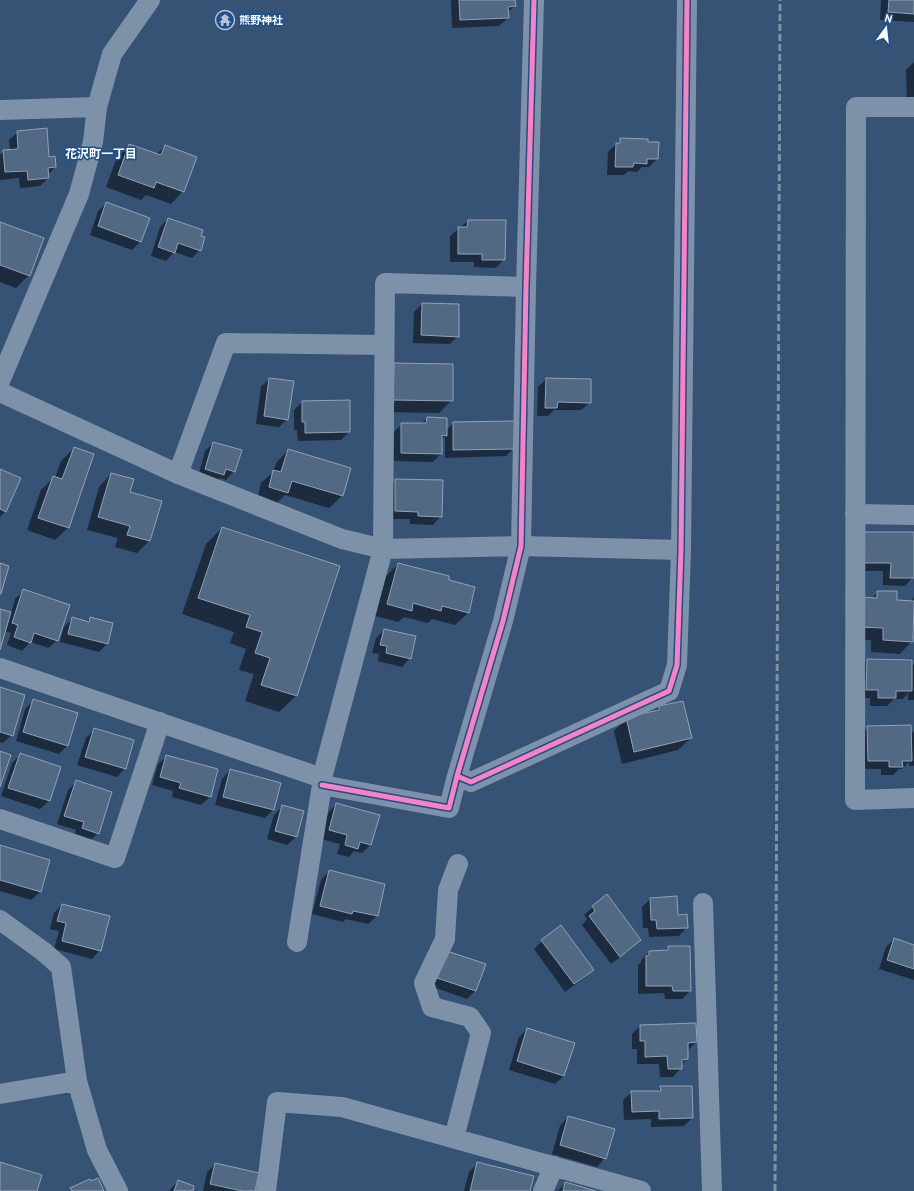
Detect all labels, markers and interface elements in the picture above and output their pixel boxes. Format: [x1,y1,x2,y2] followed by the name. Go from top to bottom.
[866,8,906,48] north arrow
[214,9,236,31] temple icon: 熊野神社
[883,11,894,26] text: N
[239,13,283,27] place label: 熊野神社
[65,146,137,161] district label: 花沢町一丁目

